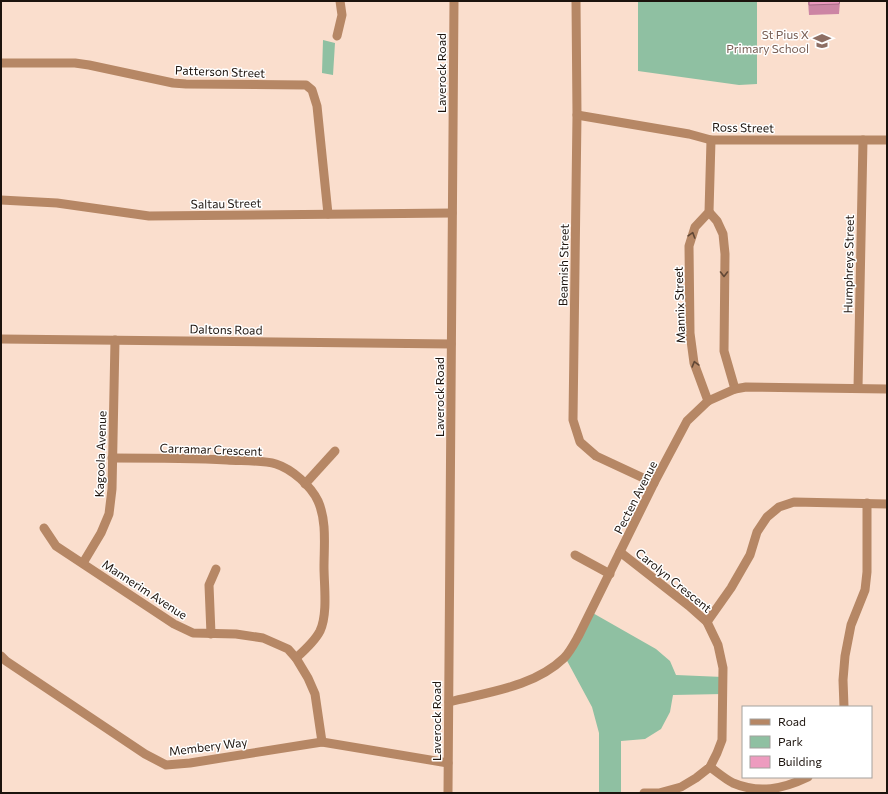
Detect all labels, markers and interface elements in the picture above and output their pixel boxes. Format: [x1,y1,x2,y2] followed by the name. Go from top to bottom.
[726,27,809,55] place label: St Pius X Primary School
[812,31,832,51] school or university icon: St Pius X Primary School
[434,33,448,113] street label: Laverock Road
[175,62,265,80] street label: Patterson Street
[712,119,774,135] street label: Ross Street
[191,195,261,211] street label: Saltau Street
[840,214,856,313] street label: Humphreys Street
[555,224,571,306] street label: Beamish Street
[687,232,696,239] one-way arrow
[671,266,687,344] street label: Mannix Street
[720,271,729,277] one-way arrow
[189,321,263,337] street label: Daltons Road
[432,357,446,437] street label: Laverock Road
[691,361,700,368] one-way arrow
[91,410,109,498] street label: Kagoola Avenue
[159,440,263,458] street label: Carramar Crescent
[611,458,659,536] street label: Pecten Avenue
[633,545,715,615] street label: Carolyn Crescent
[100,556,190,622] street label: Mannerim Avenue
[429,681,443,761] street label: Laverock Road
[742,706,872,778] legend
[778,714,806,728] text: Road
[168,734,248,758] street label: Membery Way
[778,734,804,748] text: Park
[778,754,822,768] text: Building

